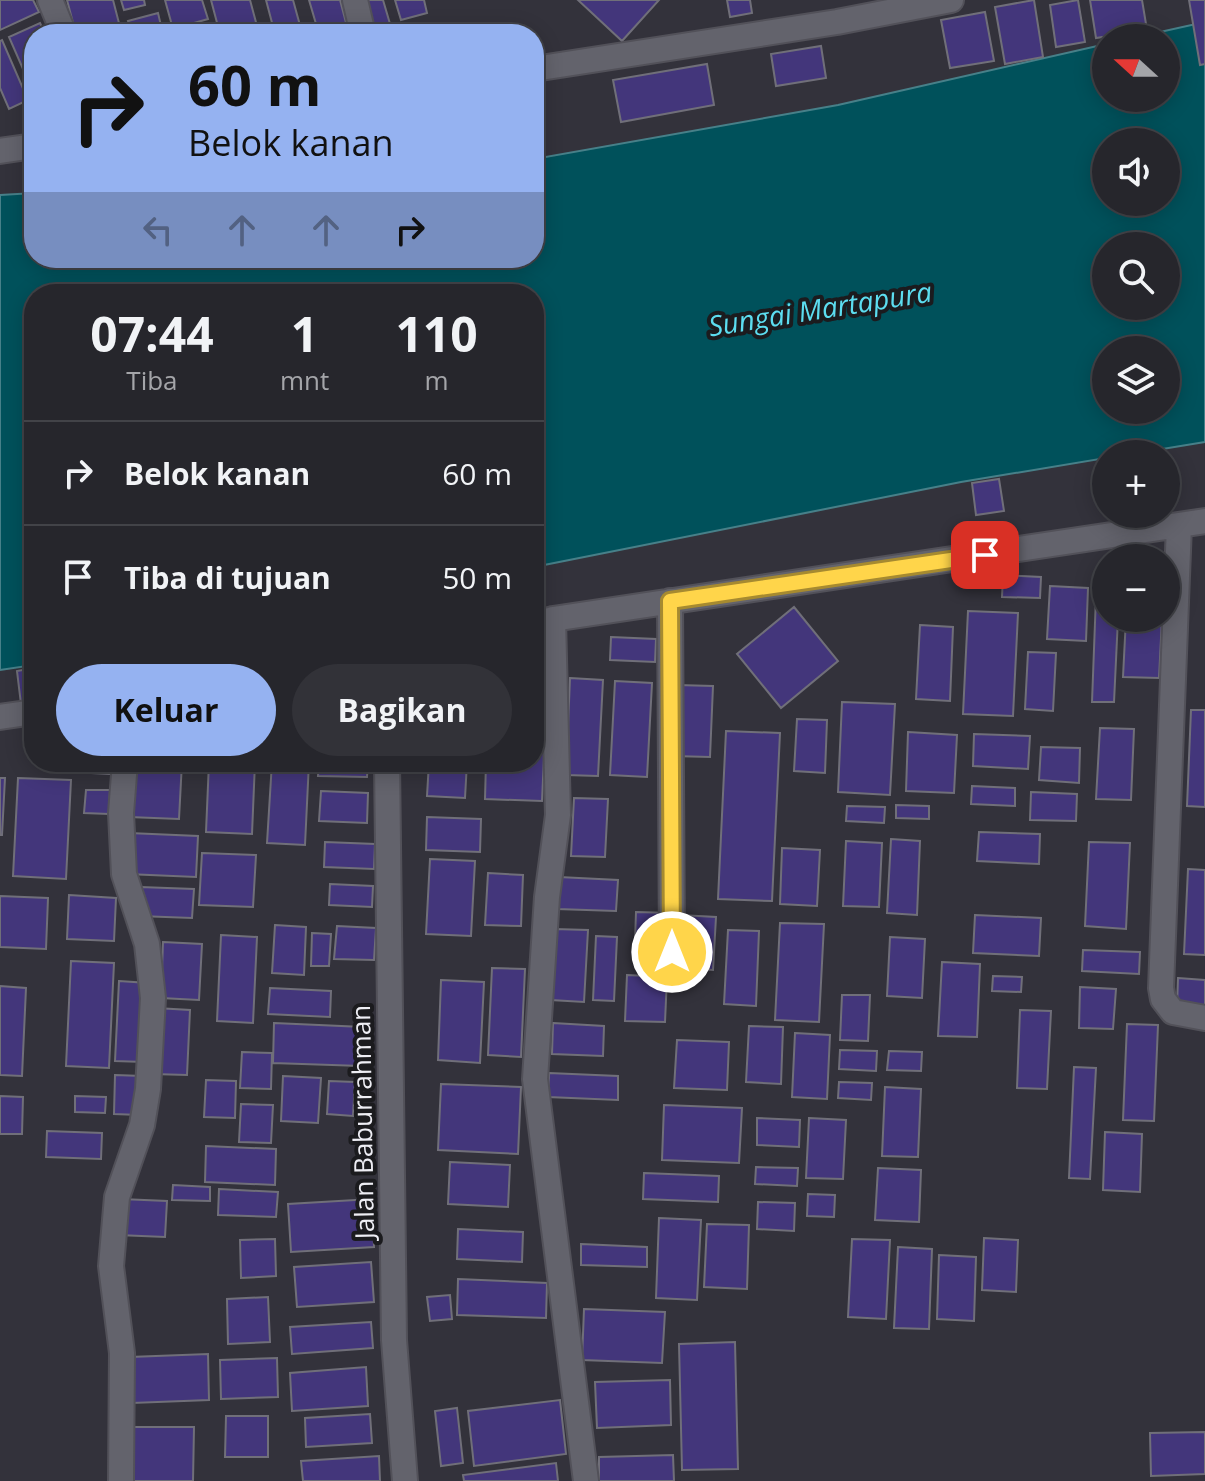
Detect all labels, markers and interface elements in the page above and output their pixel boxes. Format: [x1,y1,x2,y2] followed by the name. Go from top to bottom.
[1092,24,1180,112] north arrow
[1092,24,1180,632] map controls
[188,46,322,122] text: 60 m
[56,56,160,160] icon: right
[188,118,394,167] text: Belok kanan
[1092,128,1180,216] button: sound
[136,208,180,252] icon: left
[220,208,264,252] icon: ahead
[304,208,348,252] icon: ahead
[388,208,432,252] icon: right
[1092,232,1180,320] button: search
[705,272,934,344] water label: Sungai Martapura
[90,301,214,366] text: 07:44
[291,301,318,366] text: 1
[395,301,478,366] text: 110
[1092,336,1180,424] button: layers
[126,362,178,398] text: Tiba
[280,362,329,398] text: mnt
[425,362,449,398] text: m
[1092,440,1180,528] button: +
[56,451,100,495] icon: right
[124,453,310,494] text: Belok kanan
[442,453,512,494] text: 60 m
[951,521,1019,589] pin
[963,533,1007,577] icon: arrive
[1092,544,1180,632] button: −
[56,555,100,599] icon: arrive
[124,557,331,598] text: Tiba di tujuan
[442,557,512,598] text: 50 m
[56,664,276,756] button: Keluar
[292,664,512,756] button: Bagikan
[630,910,714,994] position arrow
[342,1005,382,1242] street label: Jalan Baburrahman

